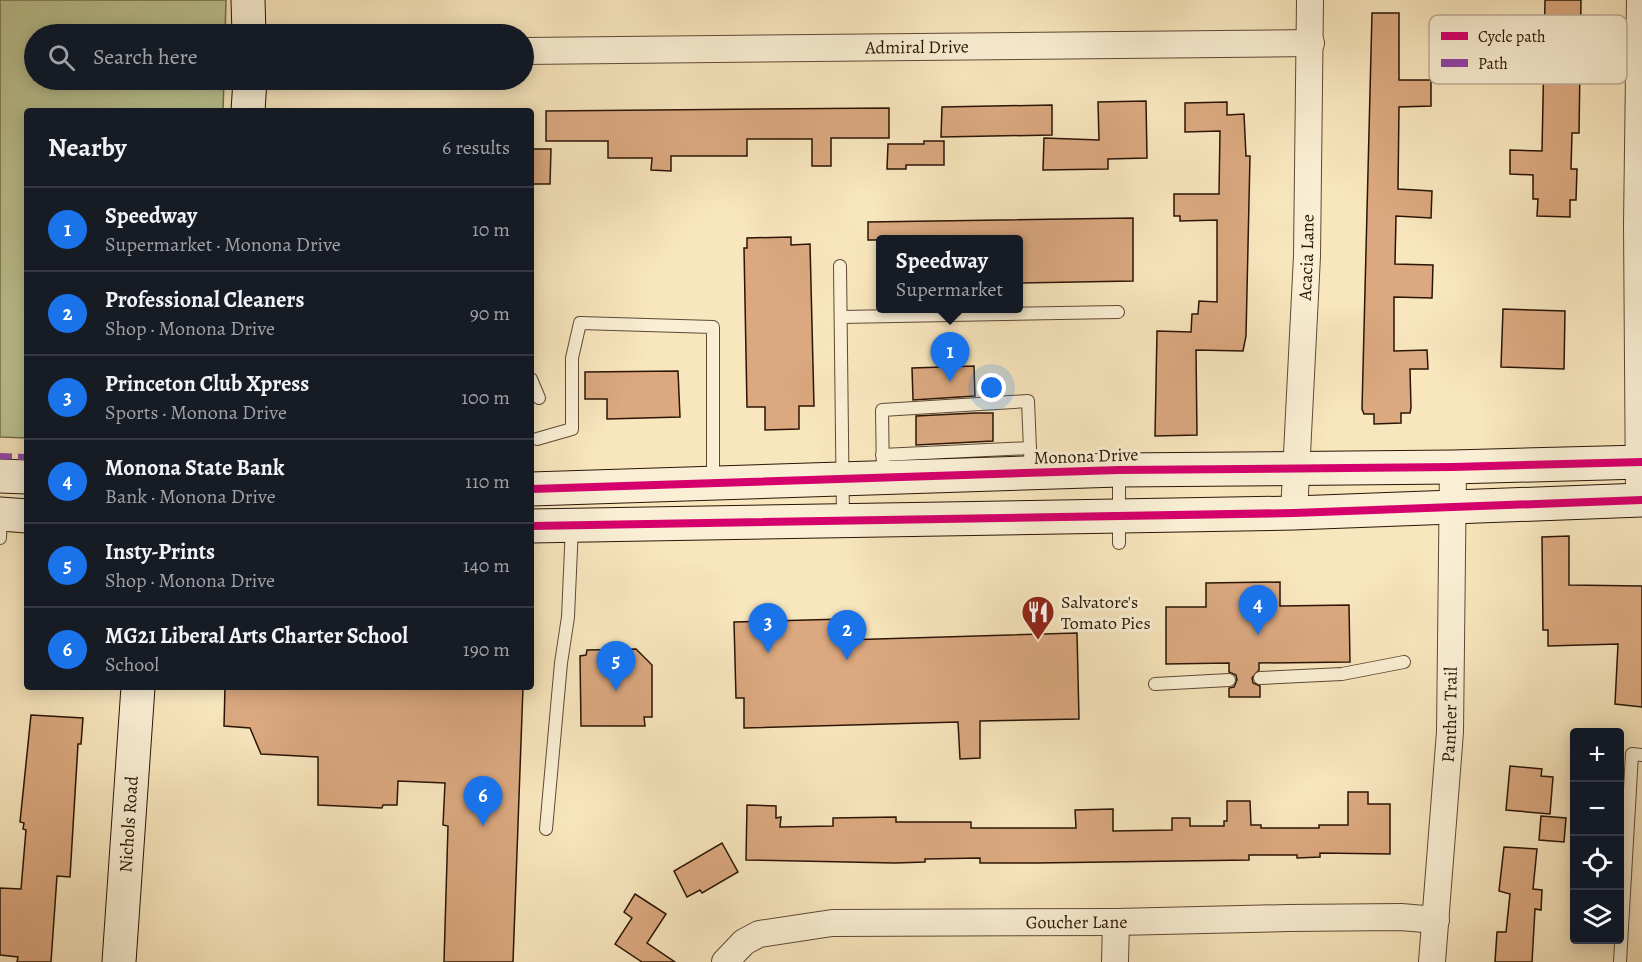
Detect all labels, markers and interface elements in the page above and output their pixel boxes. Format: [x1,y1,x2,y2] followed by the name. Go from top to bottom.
[1429,15,1627,84] legend
[24,24,534,90] search box
[1478,26,1546,48] text: Cycle path
[864,34,969,60] street label: Admiral Drive
[45,41,78,74] icon: search
[93,42,198,72] text: Search here
[1478,53,1508,75] text: Path
[48,130,127,165] text: Nearby
[442,134,510,161] text: 6 results
[105,201,197,231] text: Speedway
[1293,214,1319,302] street label: Acacia Lane
[64,216,71,243] text: 1
[472,216,510,243] text: 10 m
[105,231,341,258] text: Supermarket · Monona Drive
[876,235,1023,313] popup
[896,246,988,276] text: Speedway
[896,276,1003,303] text: Supermarket
[105,285,304,315] text: Professional Cleaners
[63,300,72,327] text: 2
[470,300,510,327] text: 90 m
[105,315,275,342] text: Shop · Monona Drive
[930,332,970,382] pin: 1
[105,369,309,399] text: Princeton Club Xpress
[977,373,1006,402] your location
[63,384,72,411] text: 3
[461,384,510,411] text: 100 m
[105,399,287,426] text: Sports · Monona Drive
[1033,442,1139,470] street label: Monona Drive
[105,453,284,483] text: Monona State Bank
[63,468,72,495] text: 4
[465,468,510,495] text: 110 m
[105,483,276,510] text: Bank · Monona Drive
[105,537,215,567] text: Insty-Prints
[63,552,72,579] text: 5
[463,552,510,579] text: 140 m
[105,567,275,594] text: Shop · Monona Drive
[1238,586,1278,635] pin: 4
[1061,590,1151,635] place label: Salvatore's Tomato Pies
[1020,594,1056,641] restaurant icon: Salvatore's Tomato Pies
[748,604,788,653] pin: 3
[828,610,866,660] pin: 2
[105,621,408,651] text: MG21 Liberal Arts Charter School
[63,636,72,663] text: 6
[463,636,510,663] text: 190 m
[596,642,636,691] pin: 5
[105,651,159,678] text: School
[1436,666,1463,763] street label: Panther Trail
[1570,728,1624,944] map controls
[1570,728,1624,782] button: +
[113,775,144,873] street label: Nichols Road
[464,776,502,826] pin: 6
[1570,782,1624,836] button: −
[1570,836,1624,890] button: locate
[1570,890,1624,944] button: layers
[1026,910,1128,934] street label: Goucher Lane

